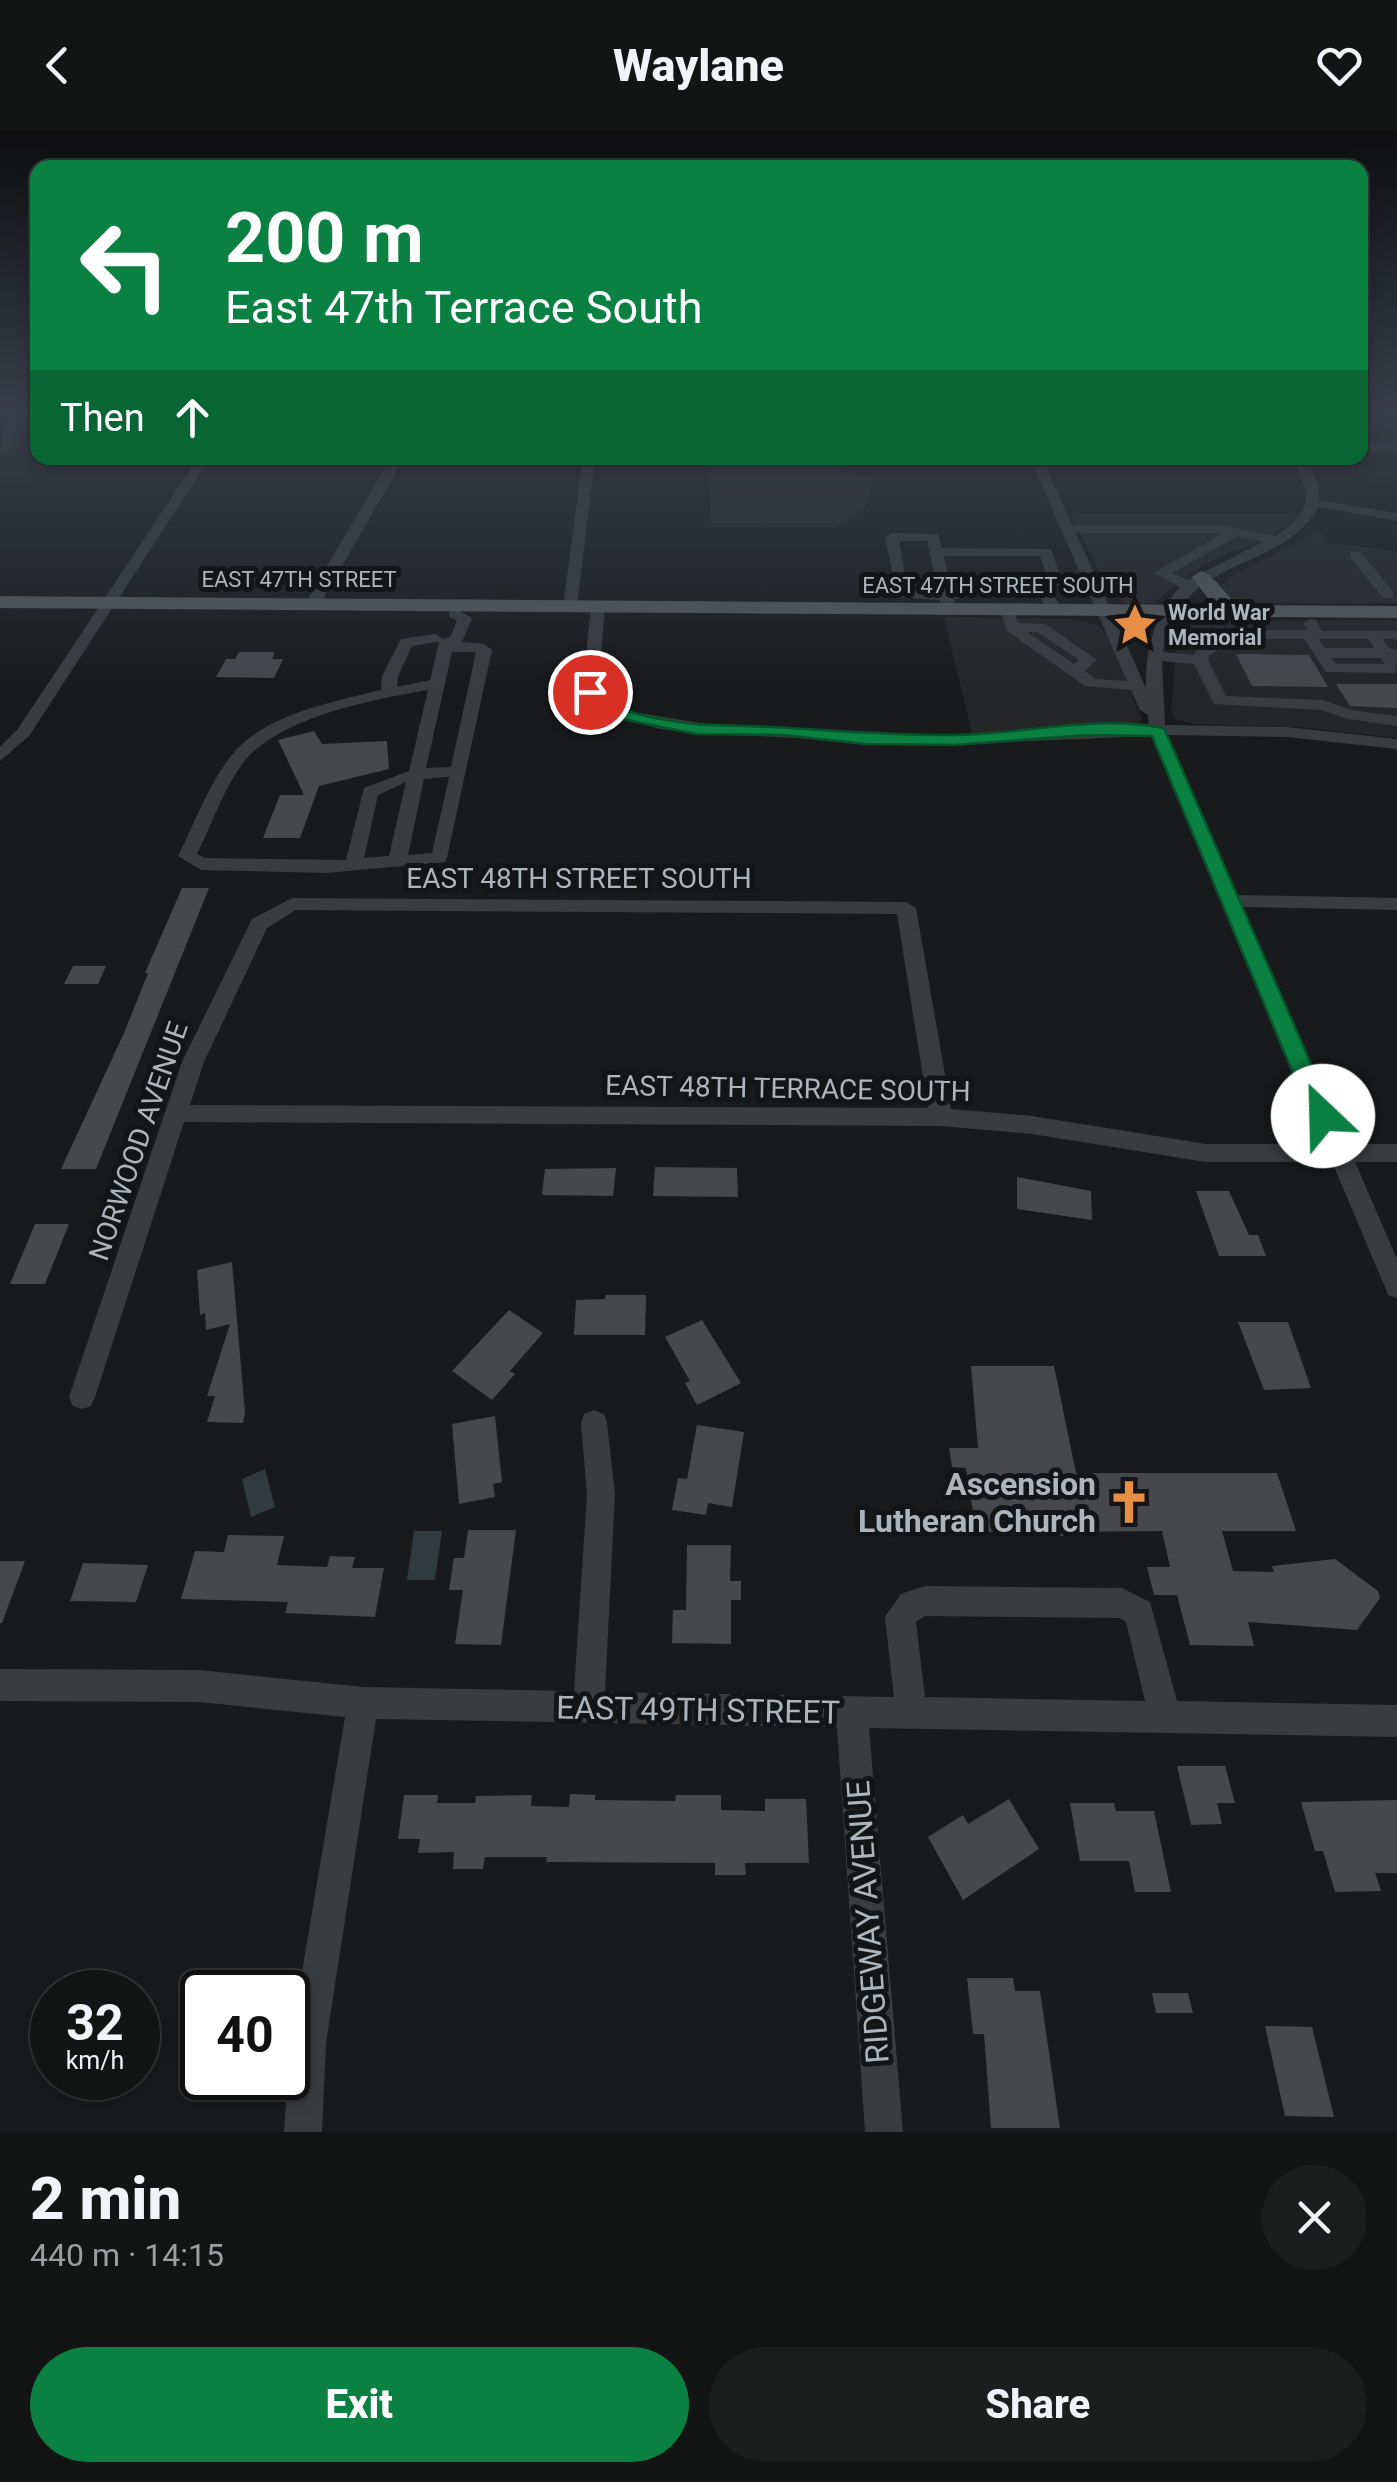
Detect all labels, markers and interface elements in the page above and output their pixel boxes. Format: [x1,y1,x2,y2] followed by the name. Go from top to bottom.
[30,38,85,93] icon: back
[1312,38,1367,93] icon: heart
[613,39,784,92] text: Waylane
[225,197,424,279] text: 200 m
[60,200,190,330] icon: left
[225,281,702,334] text: East 47th Terrace South
[165,390,220,445] icon: ahead
[60,396,145,440] text: Then
[201,567,397,592] street label: EAST 47TH STREET
[862,573,1134,598] street label: EAST 47TH STREET SOUTH
[1168,600,1270,650] place label: World War Memorial
[1111,601,1159,649] place icon: World War Memorial
[548,650,633,735] pin
[563,665,618,720] icon: arrive
[406,862,752,895] street label: EAST 48TH STREET SOUTH
[82,1018,195,1265] street label: NORWOOD AVENUE
[1271,1064,1375,1168] position arrow
[605,1069,971,1108] street label: EAST 48TH TERRACE SOUTH
[858,1465,1096,1540] place label: Ascension Lutheran Church
[1105,1478,1153,1526] church icon: Ascension Lutheran Church
[556,1689,840,1731] street label: EAST 49TH STREET
[839,1779,897,2065] street label: RIDGEWAY AVENUE
[180,1970,310,2100] speed limit sign: 40
[66,1994,124,2052] text: 32
[66,2046,124,2075] text: km/h
[30,2163,181,2234] text: 2 min
[1262,2165,1367,2270] button: close
[30,2236,224,2274] text: 440 m · 14:15
[30,2347,689,2462] button: Exit
[709,2347,1367,2462] button: Share

